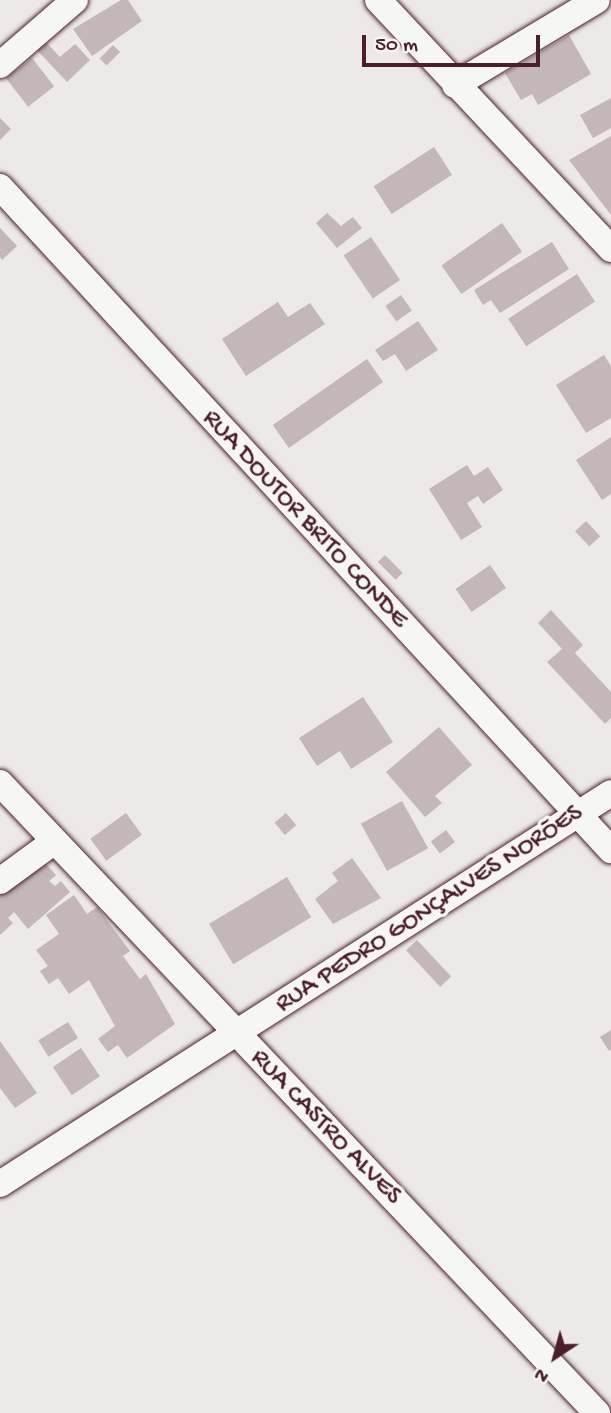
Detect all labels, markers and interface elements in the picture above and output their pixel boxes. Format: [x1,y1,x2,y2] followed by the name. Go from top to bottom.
[366,21,544,65] scale bar
[375,34,418,59] text: 50 m
[194,404,414,636] street label: RUA DOUTOR BRITO CONDE
[271,799,589,1021] street label: RUA PEDRO GONÇALVES NORÕES
[243,1044,407,1212] street label: RUA CASTRO ALVES
[520,1322,590,1392] north arrow
[531,1361,554,1387] text: N

